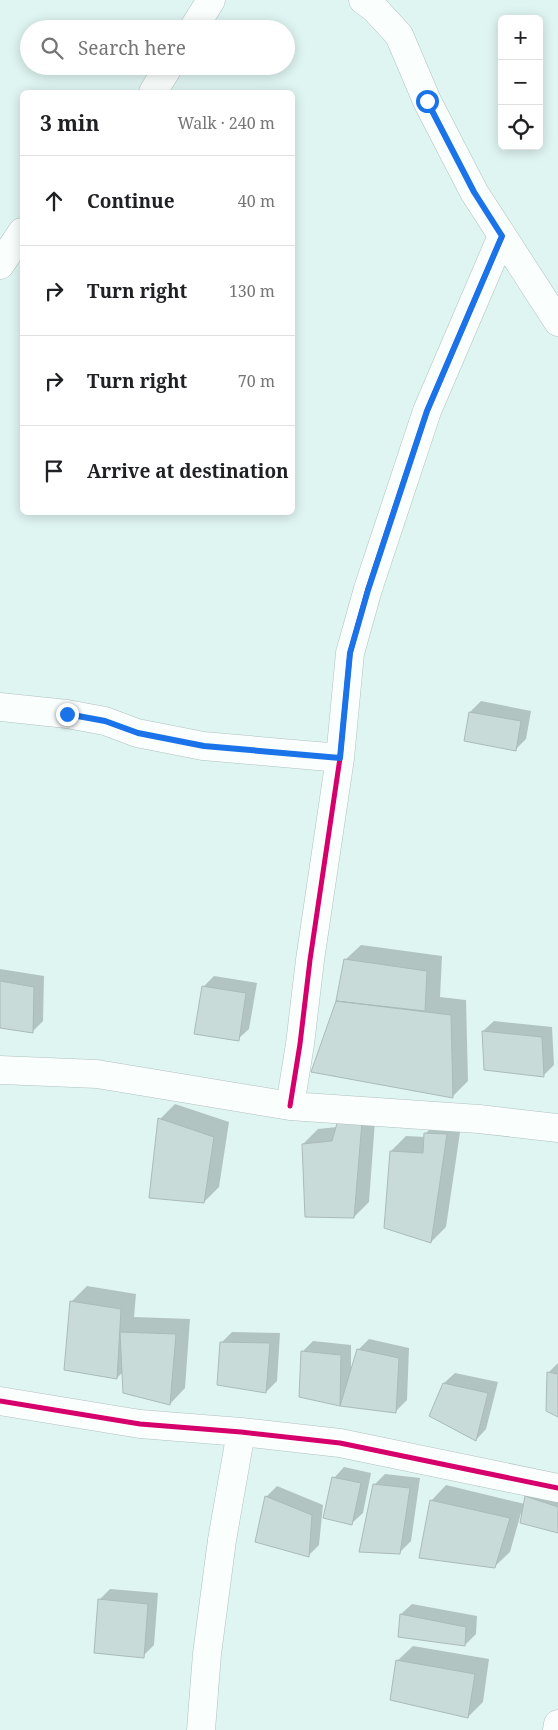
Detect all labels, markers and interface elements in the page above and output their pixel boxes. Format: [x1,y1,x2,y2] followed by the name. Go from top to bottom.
[498,15,543,150] map controls
[498,15,543,60] button: +
[20,20,295,75] search box
[38,34,66,62] icon: search
[78,35,186,61] text: Search here
[498,60,543,105] button: −
[416,90,439,113] route start
[498,105,543,150] button: locate
[40,109,99,137] text: 3 min
[178,112,275,134] text: Walk · 240 m
[40,187,68,215] icon: ahead
[87,188,175,214] text: Continue
[238,190,275,212] text: 40 m
[40,277,68,305] icon: right
[87,278,187,304] text: Turn right
[229,280,275,302] text: 130 m
[40,367,68,395] icon: right
[87,368,187,394] text: Turn right
[238,370,275,392] text: 70 m
[40,457,68,485] icon: arrive
[87,458,289,484] text: Arrive at destination
[56,703,79,726] route end

